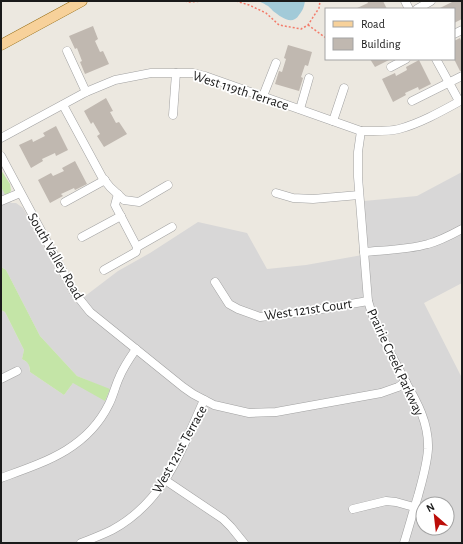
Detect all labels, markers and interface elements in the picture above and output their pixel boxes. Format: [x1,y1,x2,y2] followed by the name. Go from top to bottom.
[325,8,455,60] legend
[361,18,385,30] text: Road
[361,38,401,50] text: Building
[191,69,290,113] street label: West 119th Terrace
[25,211,86,302] street label: South Valley Road
[264,297,353,323] street label: West 121st Court
[364,307,426,418] street label: Prairie Creek Parkway
[150,403,210,496] street label: West 121st Terrace
[415,496,455,536] north arrow
[425,501,437,514] text: N

